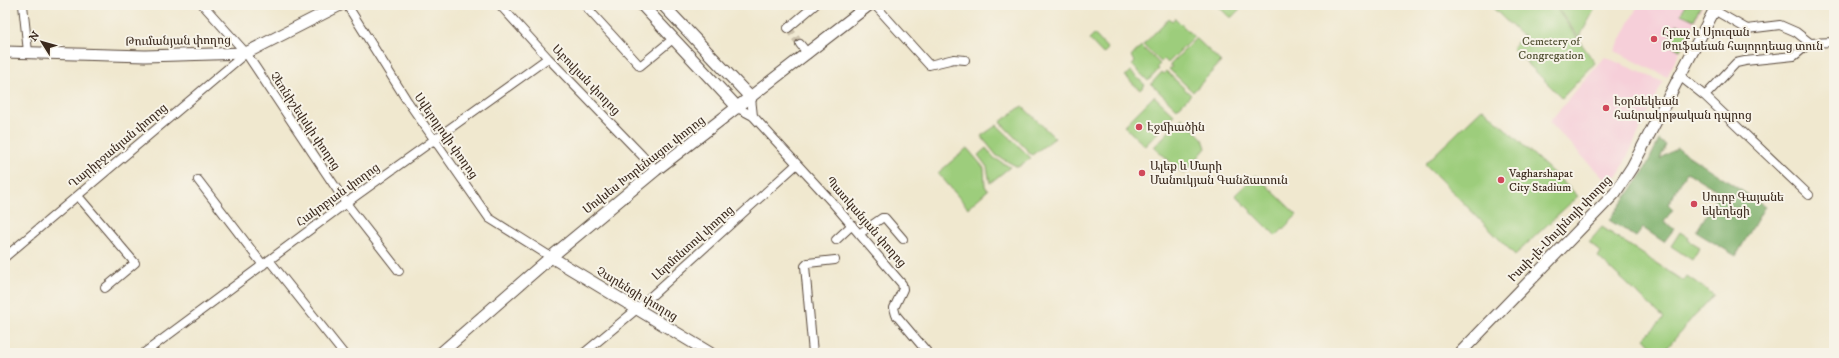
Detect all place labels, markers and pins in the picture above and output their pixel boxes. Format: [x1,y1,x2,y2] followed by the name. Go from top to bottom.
[1662,25,1823,54] place label: Հրաչ և Սյուզան Թուֆաեան հայորդեաց տուն
[1649,34,1659,44] marker: Հրաչ և Սյուզան Թուֆաեան հայորդեաց տուն
[1614,94,1752,123] place label: Էօրնեկեան հանրակրթական դպրոց
[1601,103,1611,113] marker: Էօրնեկեան հանրակրթական դպրոց
[1147,120,1205,135] place label: Էջմիածին
[1134,122,1144,132] marker: Էջմիածին
[1150,159,1288,188] place label: Ալեք և Մարի Մանուկյան Գանձատուն
[1508,166,1573,195] place label: Vagharshapat City Stadium
[1137,168,1147,178] marker: Ալեք և Մարի Մանուկյան Գանձատուն
[1496,175,1506,185] marker: Vagharshapat City Stadium
[1702,190,1784,219] place label: Սուրբ Գայանե եկեղեցի
[1689,199,1699,209] marker: Սուրբ Գայանե եկեղեցի

